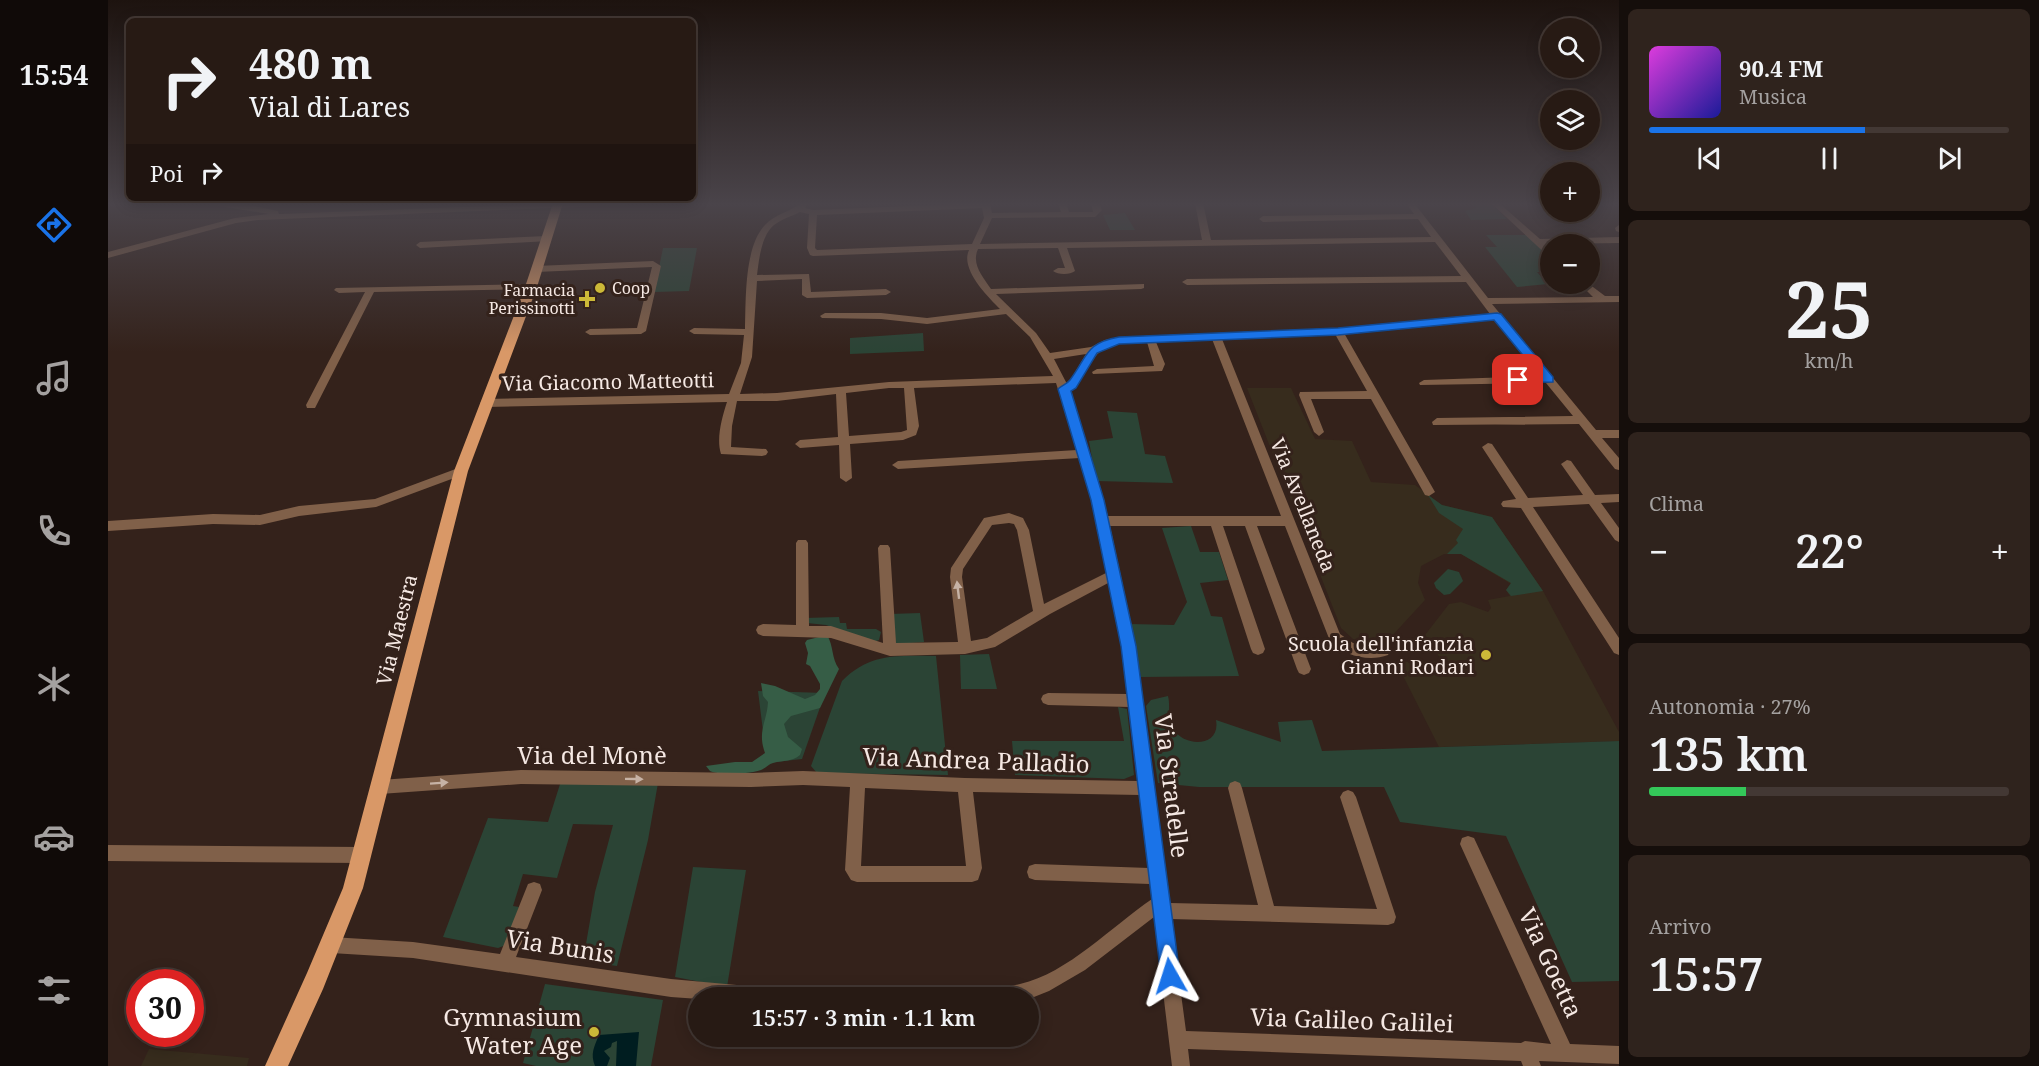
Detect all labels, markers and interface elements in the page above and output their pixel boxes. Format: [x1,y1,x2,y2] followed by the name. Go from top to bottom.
[1540,18,1600,294] map controls
[1540,18,1600,78] button: search
[249,34,373,91] text: 480 m
[150,42,228,120] icon: right
[1739,53,1823,83] text: 90.4 FM
[19,56,89,93] text: 15:54
[1739,83,1807,110] text: Musica
[249,88,410,125] text: Vial di Lares
[1540,90,1600,150] button: layers
[1693,142,1726,175] icon: previous
[1813,142,1846,175] icon: pause
[1933,142,1966,175] icon: next
[195,156,228,189] icon: right
[150,158,183,188] text: Poi
[1540,162,1600,222] button: +
[33,204,75,246] icon: directions
[1540,234,1600,294] button: −
[1785,255,1873,361] text: 25
[612,277,650,299] place label: Coop
[489,279,575,319] place label: Farmacia Perissinotti
[593,281,607,295] marker: Coop
[580,292,594,306] marker: Farmacia Perissinotti
[1804,347,1854,374] text: km/h
[1492,354,1543,405] pin
[33,357,75,399] icon: music
[1501,363,1534,396] icon: arrive
[502,366,715,397] street label: Via Giacomo Matteotti
[1264,434,1343,576] street label: Via Avellaneda
[1649,490,1704,517] text: Clima
[33,510,75,552] icon: phone
[1795,520,1864,581] text: 22°
[1649,529,1668,574] text: −
[1991,529,2009,574] text: +
[370,572,423,688] street label: Via Maestra
[953,580,962,599] one-way arrow
[1288,630,1475,680] place label: Scuola dell'infanzia Gianni Rodari
[1479,648,1493,662] marker: Scuola dell'infanzia Gianni Rodari
[33,663,75,705] icon: climate
[1649,693,1811,720] text: Autonomia · 27%
[1147,712,1198,860] street label: Via Stradelle
[1649,723,1808,784] text: 135 km
[517,738,667,771] street label: Via del Monè
[862,739,1090,780] street label: Via Andrea Palladio
[624,774,643,784] one-way arrow
[429,778,448,788] one-way arrow
[33,816,75,858] icon: car
[1511,902,1591,1023] street label: Via Goetta
[1649,913,1711,940] text: Arrivo
[504,921,616,970] street label: Via Bunis
[1649,943,1764,1004] text: 15:57
[1138,944,1202,1008] position arrow
[33,969,75,1011] icon: filters
[126,969,204,1047] speed limit sign: 30
[1250,999,1455,1040] street label: Via Galileo Galilei
[443,1000,582,1061] place label: Gymnasium Water Age
[751,1002,976,1032] text: 15:57 · 3 min · 1.1 km
[587,1025,601,1039] marker: Gymnasium Water Age

